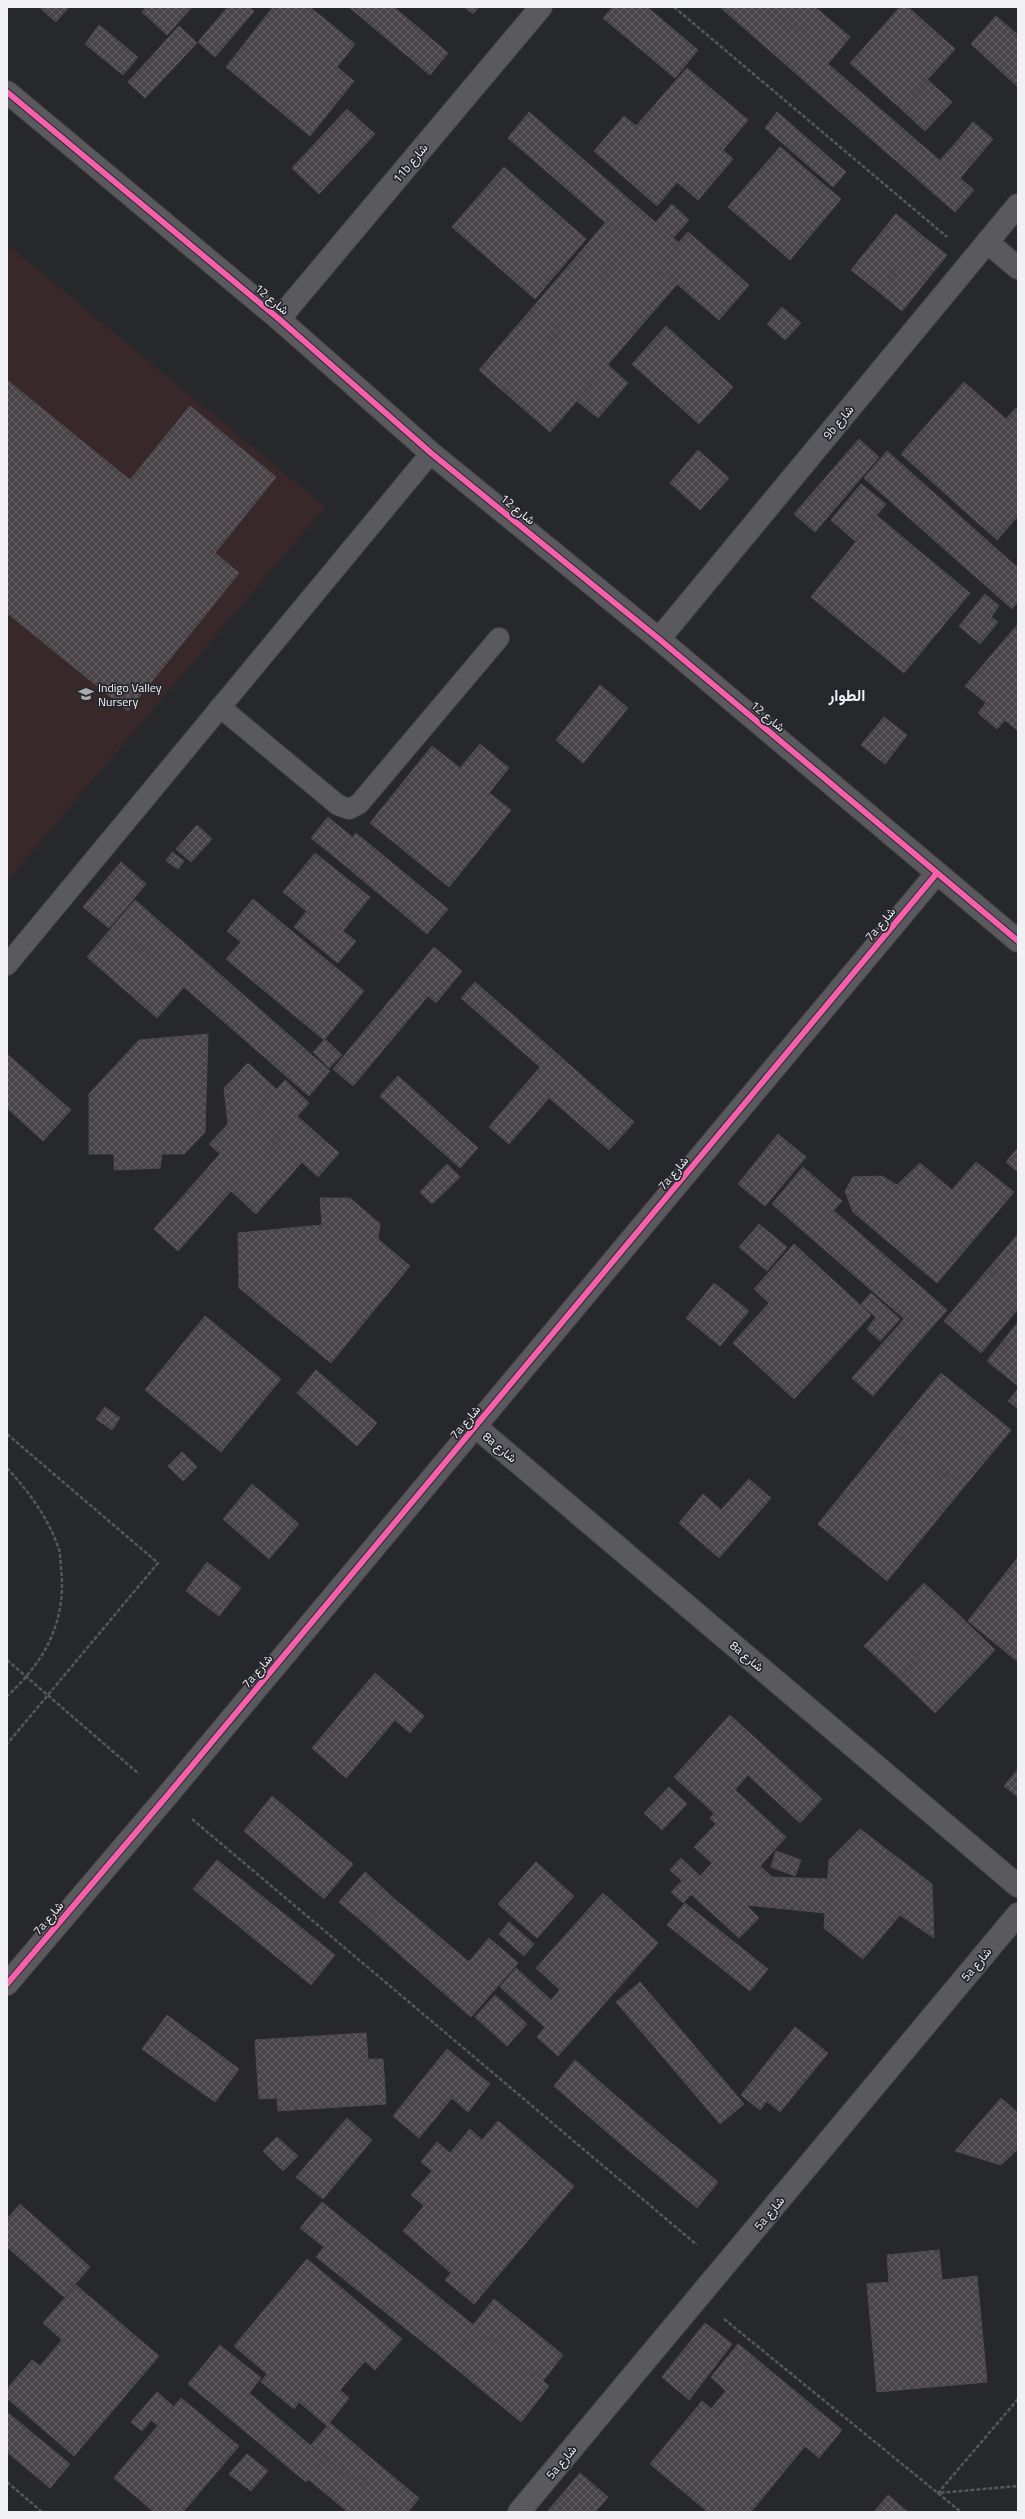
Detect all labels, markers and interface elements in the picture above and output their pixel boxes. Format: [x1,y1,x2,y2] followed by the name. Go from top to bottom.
[388,139,432,187] street label: 11b شارع
[250,279,294,319] street label: شارع 12
[818,401,858,443] street label: 9b شارع
[496,489,540,529] street label: شارع 12
[98,678,162,711] place label: Indigo Valley Nursery
[828,683,865,707] district label: الطوار
[77,685,95,703] school or university icon: Indigo Valley Nursery
[746,696,790,736] street label: شارع 12
[860,903,900,945] street label: 7a شارع
[653,1152,693,1194] street label: 7a شارع
[445,1401,485,1443] street label: 7a شارع
[479,1427,521,1467] street label: 8a شارع
[726,1636,768,1676] street label: 8a شارع
[237,1650,277,1692] street label: 7a شارع
[28,1897,68,1939] street label: 7a شارع
[956,1943,996,1985] street label: 5a شارع
[749,2192,789,2234] street label: 5a شارع
[541,2441,581,2483] street label: 5a شارع

